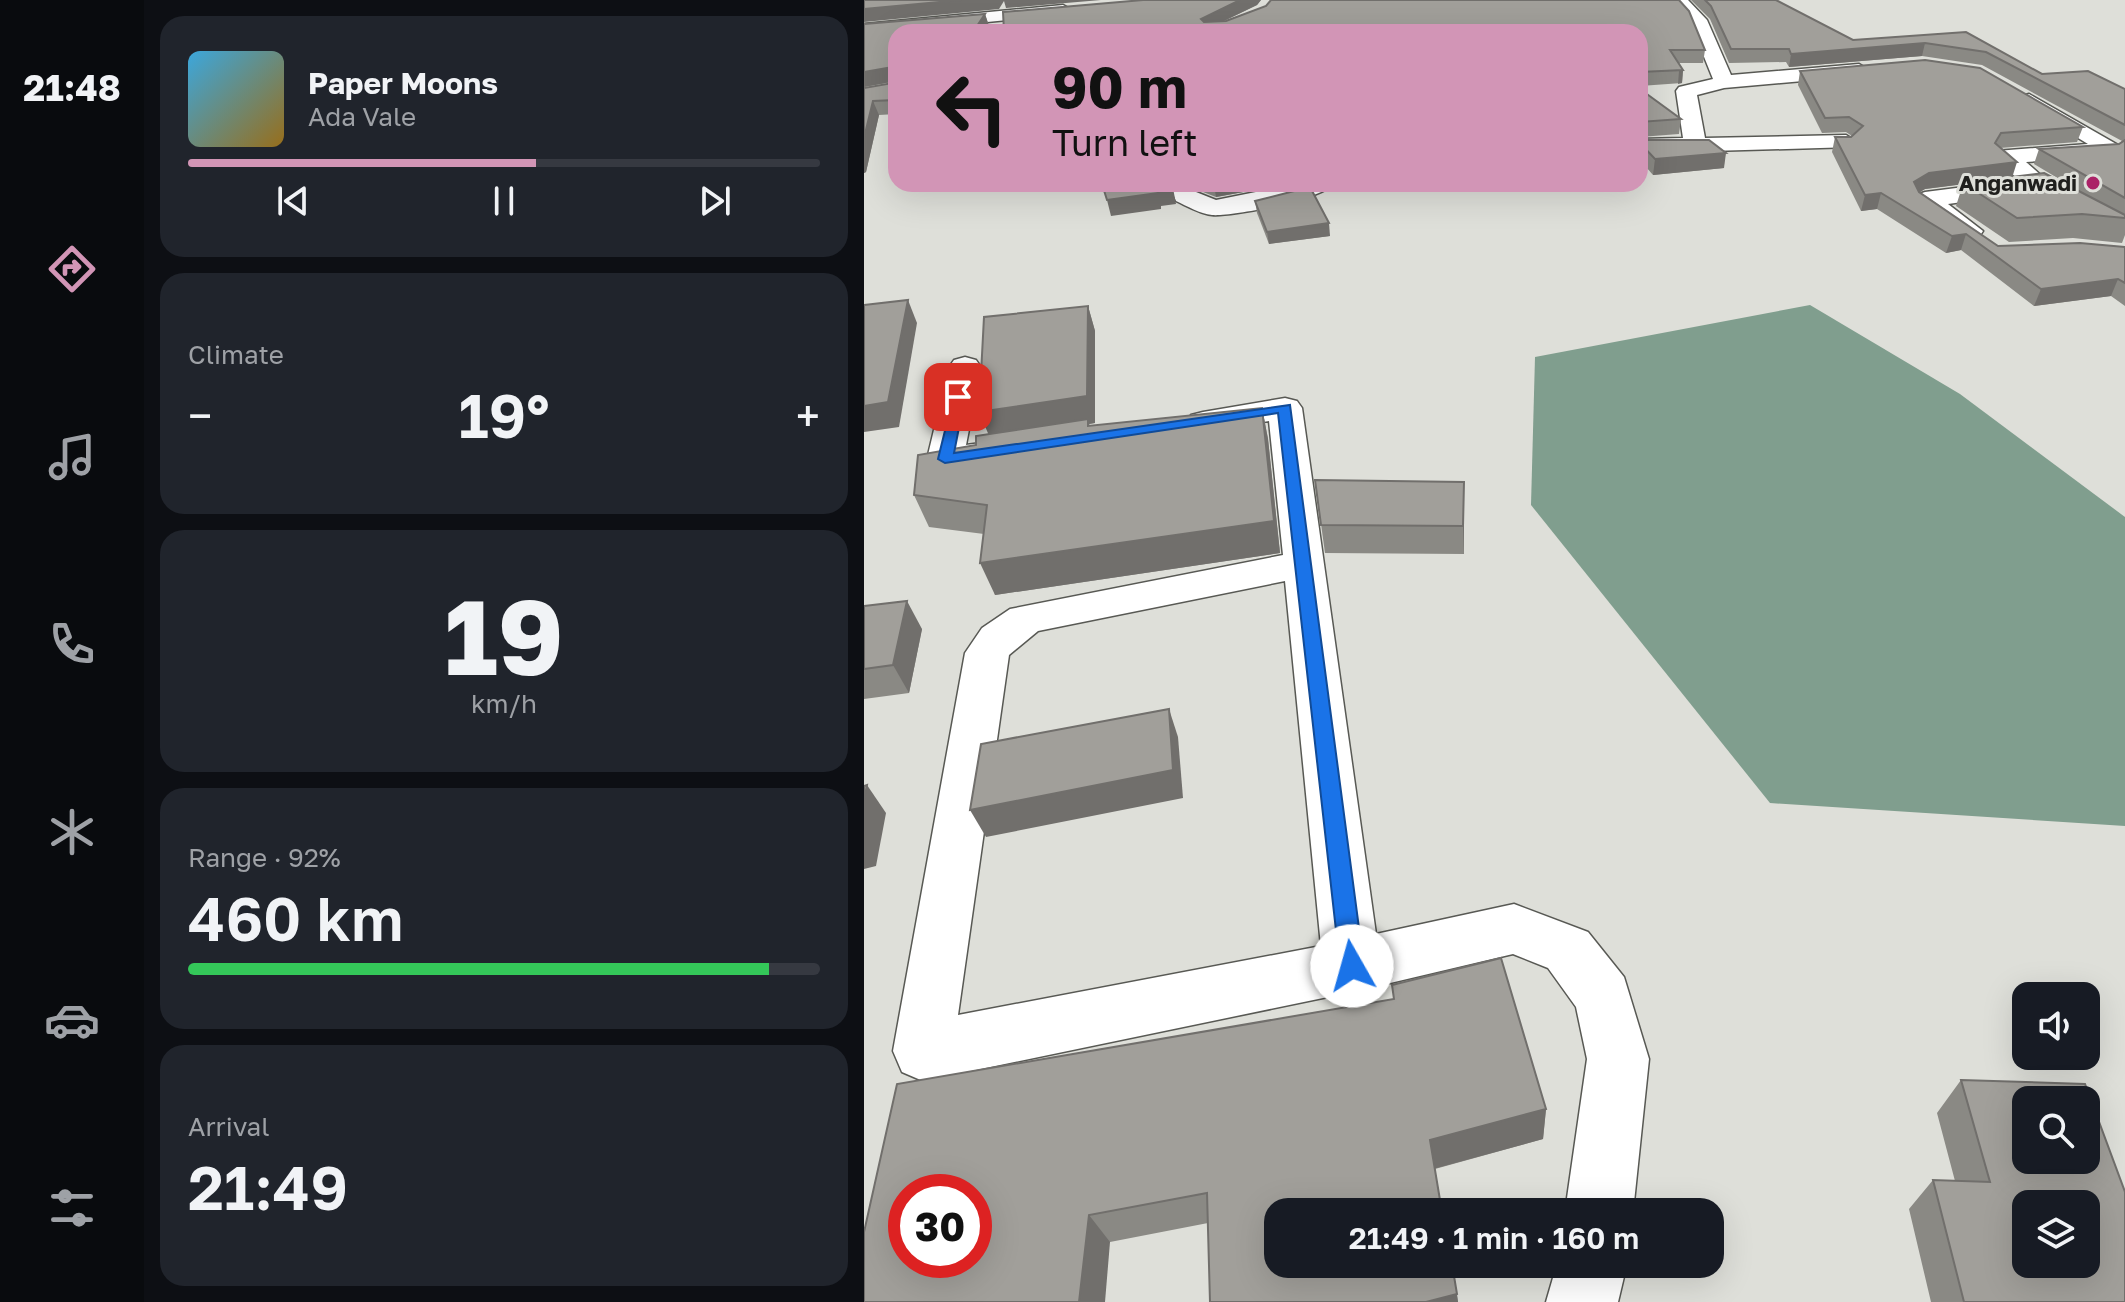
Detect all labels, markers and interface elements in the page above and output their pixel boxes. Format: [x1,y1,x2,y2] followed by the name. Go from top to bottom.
[1052,53,1187,120] text: 90 m
[920,56,1024,160] icon: left
[308,65,498,101] text: Paper Moons
[23,66,121,109] text: 21:48
[308,101,416,132] text: Ada Vale
[1052,121,1198,164] text: Turn left
[1959,169,2077,196] place label: Anganwadi
[2084,174,2102,192] marker: Anganwadi
[271,179,315,223] icon: previous
[482,179,526,223] icon: pause
[693,179,737,223] icon: next
[44,241,100,297] icon: directions
[188,339,284,370] text: Climate
[924,363,992,431] pin
[936,375,980,419] icon: arrive
[458,379,550,451] text: 19°
[188,389,212,442] text: −
[796,389,820,442] text: +
[44,429,100,485] icon: music
[444,573,564,698] text: 19
[44,616,100,672] icon: phone
[471,688,537,719] text: km/h
[44,804,100,860] icon: climate
[188,842,341,873] text: Range · 92%
[188,882,403,954] text: 460 km
[1310,924,1394,1008] position arrow
[2012,982,2100,1278] map controls
[2012,982,2100,1070] button: sound
[44,992,100,1048] icon: car
[2012,1086,2100,1174] button: search
[188,1111,269,1142] text: Arrival
[188,1151,348,1223] text: 21:49
[888,1174,992,1278] speed limit sign: 30
[44,1180,100,1236] icon: filters
[2012,1190,2100,1278] button: layers
[1349,1220,1639,1256] text: 21:49 · 1 min · 160 m

